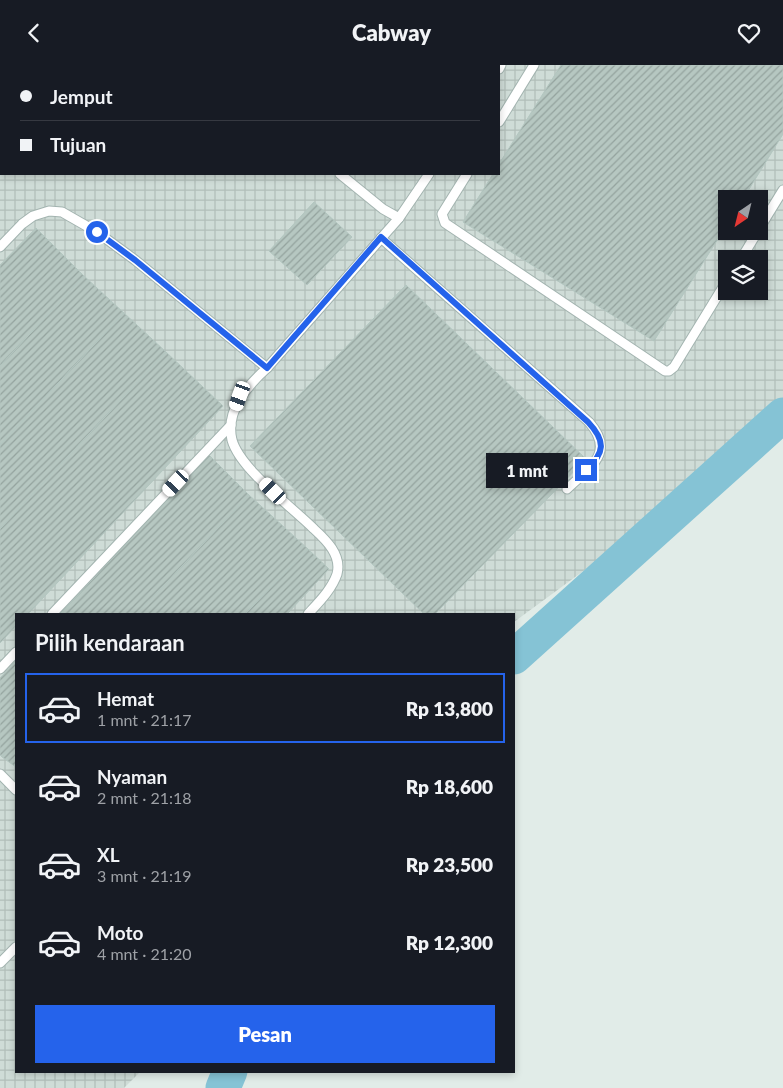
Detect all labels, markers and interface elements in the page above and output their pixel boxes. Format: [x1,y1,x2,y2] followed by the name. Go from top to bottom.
[20,19,48,47] icon: back
[352,19,431,46] text: Cabway
[735,19,763,47] icon: heart
[50,85,112,108] text: Jemput
[50,133,106,156] text: Tujuan
[718,190,768,240] north arrow
[718,190,768,300] map controls
[86,221,108,243] route start
[718,250,768,300] button: layers
[227,379,252,413] car
[486,453,568,487] callout: 1 mnt
[575,459,597,481] route end
[506,461,548,480] text: 1 mnt
[160,467,191,499] car
[257,475,288,507] car
[35,629,185,656] text: Pilih kendaraan
[37,686,82,731] icon: car
[97,687,154,710] text: Hemat
[406,697,493,720] text: Rp 13,800
[97,710,192,729] text: 1 mnt · 21:17
[37,764,82,809] icon: car
[97,765,167,788] text: Nyaman
[406,775,493,798] text: Rp 18,600
[97,788,192,807] text: 2 mnt · 21:18
[37,842,82,887] icon: car
[97,843,120,866] text: XL
[406,853,493,876] text: Rp 23,500
[97,866,192,885] text: 3 mnt · 21:19
[37,920,82,965] icon: car
[97,921,143,944] text: Moto
[406,931,493,954] text: Rp 12,300
[97,944,192,963] text: 4 mnt · 21:20
[35,1005,495,1063] button: Pesan

